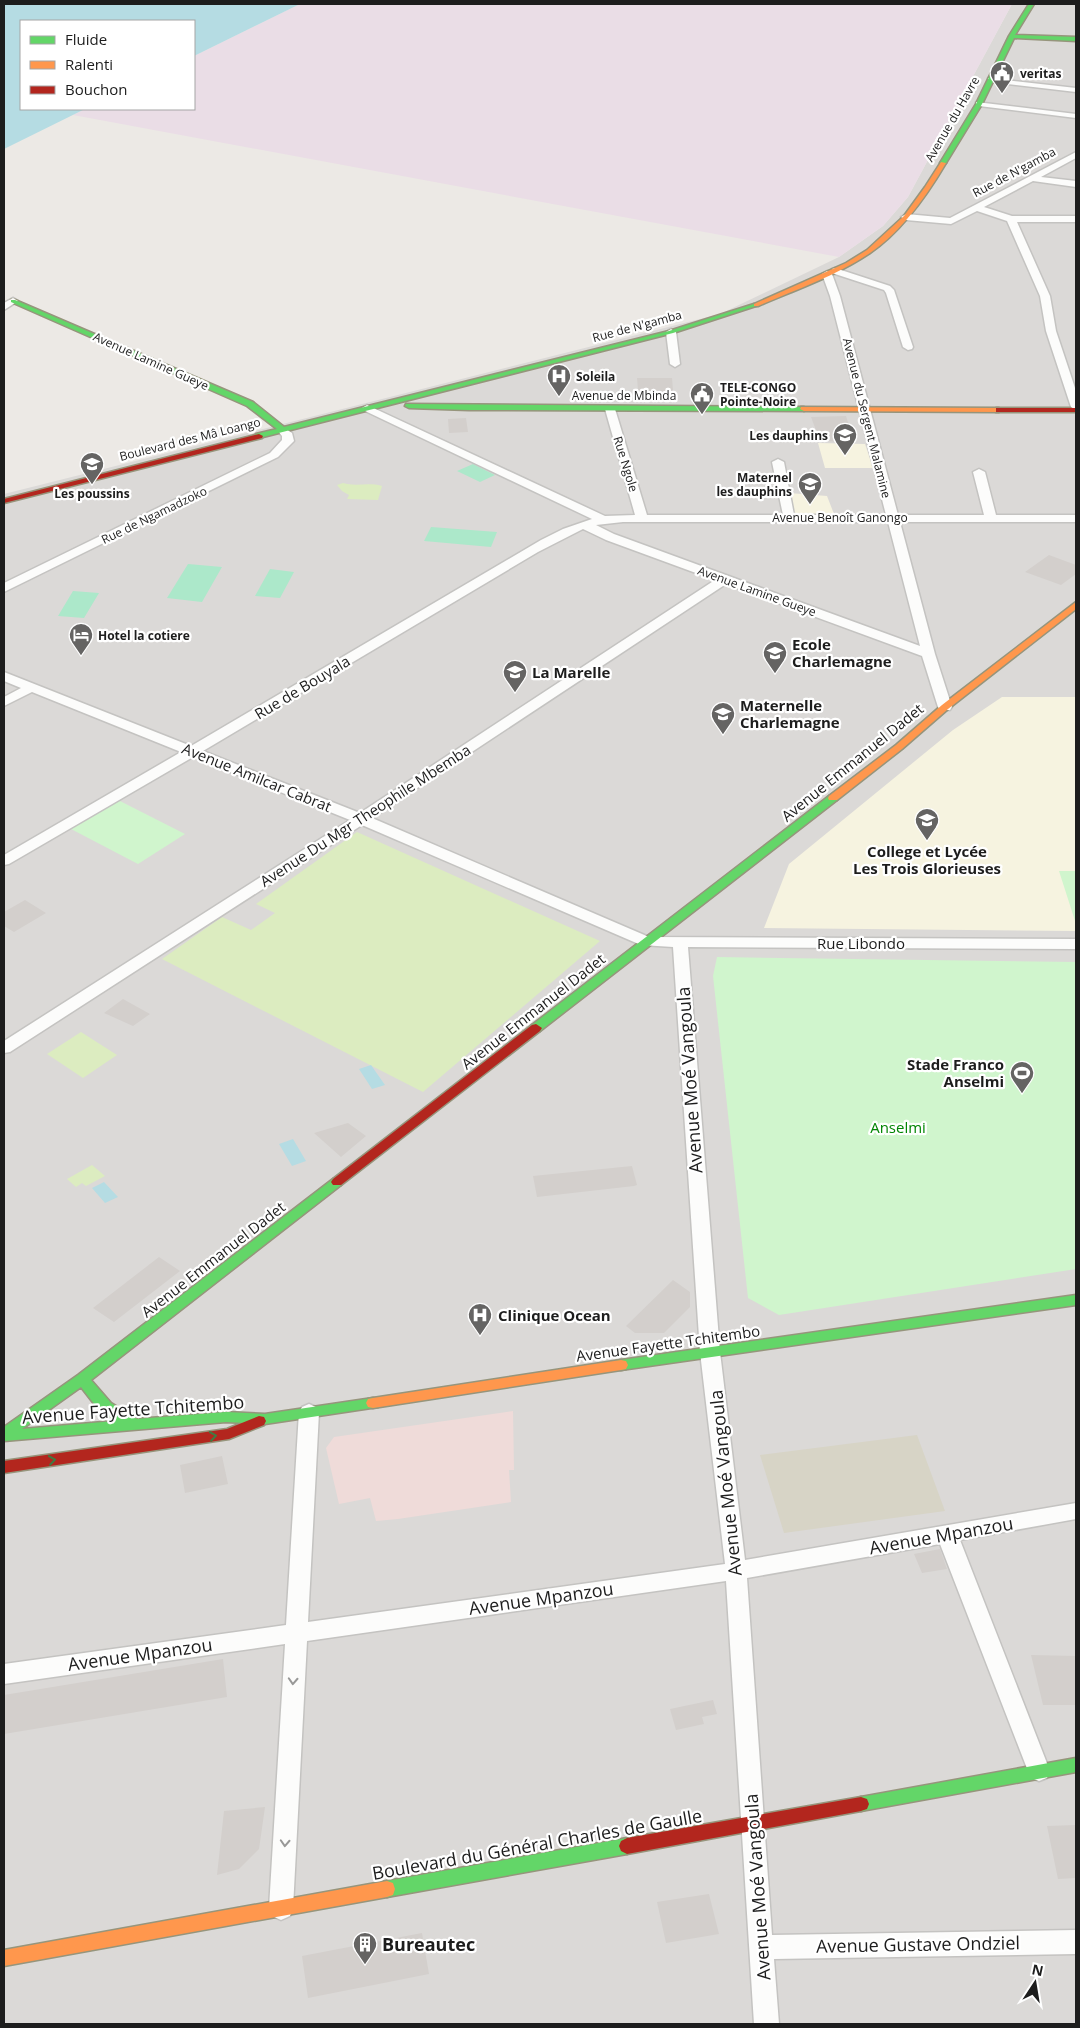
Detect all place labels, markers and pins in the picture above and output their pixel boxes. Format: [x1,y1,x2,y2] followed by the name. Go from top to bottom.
[989,60,1015,94] public building icon: veritas
[1020,65,1061,82] place label: veritas
[546,363,572,397] hospital icon: Soleila
[576,368,615,385] place label: Soleila
[720,379,796,410] place label: TELE-CONGO Pointe-Noire
[689,381,715,415] public building icon: TELE-CONGO Pointe-Noire
[832,422,858,456] school or university icon: Les dauphins
[749,427,828,444] place label: Les dauphins
[79,451,105,485] school or university icon: Les poussins
[716,469,792,500] place label: Maternel les dauphins
[797,471,823,505] school or university icon: Maternel les dauphins
[54,485,130,502] place label: Les poussins
[68,622,94,656] hotel icon: Hotel la cotiere
[98,627,190,644] place label: Hotel la cotiere
[792,634,892,671] place label: Ecole Charlemagne
[762,640,788,674] school or university icon: Ecole Charlemagne
[502,659,528,693] school or university icon: La Marelle
[532,662,610,682] place label: La Marelle
[740,695,840,732] place label: Maternelle Charlemagne
[710,701,736,735] school or university icon: Maternelle Charlemagne
[914,807,940,841] school or university icon: College et Lycée Les Trois Glorieuses
[853,841,1001,878] place label: College et Lycée Les Trois Glorieuses
[907,1054,1004,1091] place label: Stade Franco Anselmi
[1009,1060,1035,1094] sports icon: Stade Franco Anselmi
[467,1302,493,1336] hospital icon: Clinique Ocean
[498,1305,611,1325] place label: Clinique Ocean
[352,1931,378,1965] building icon: Bureautec
[382,1932,475,1956] place label: Bureautec

